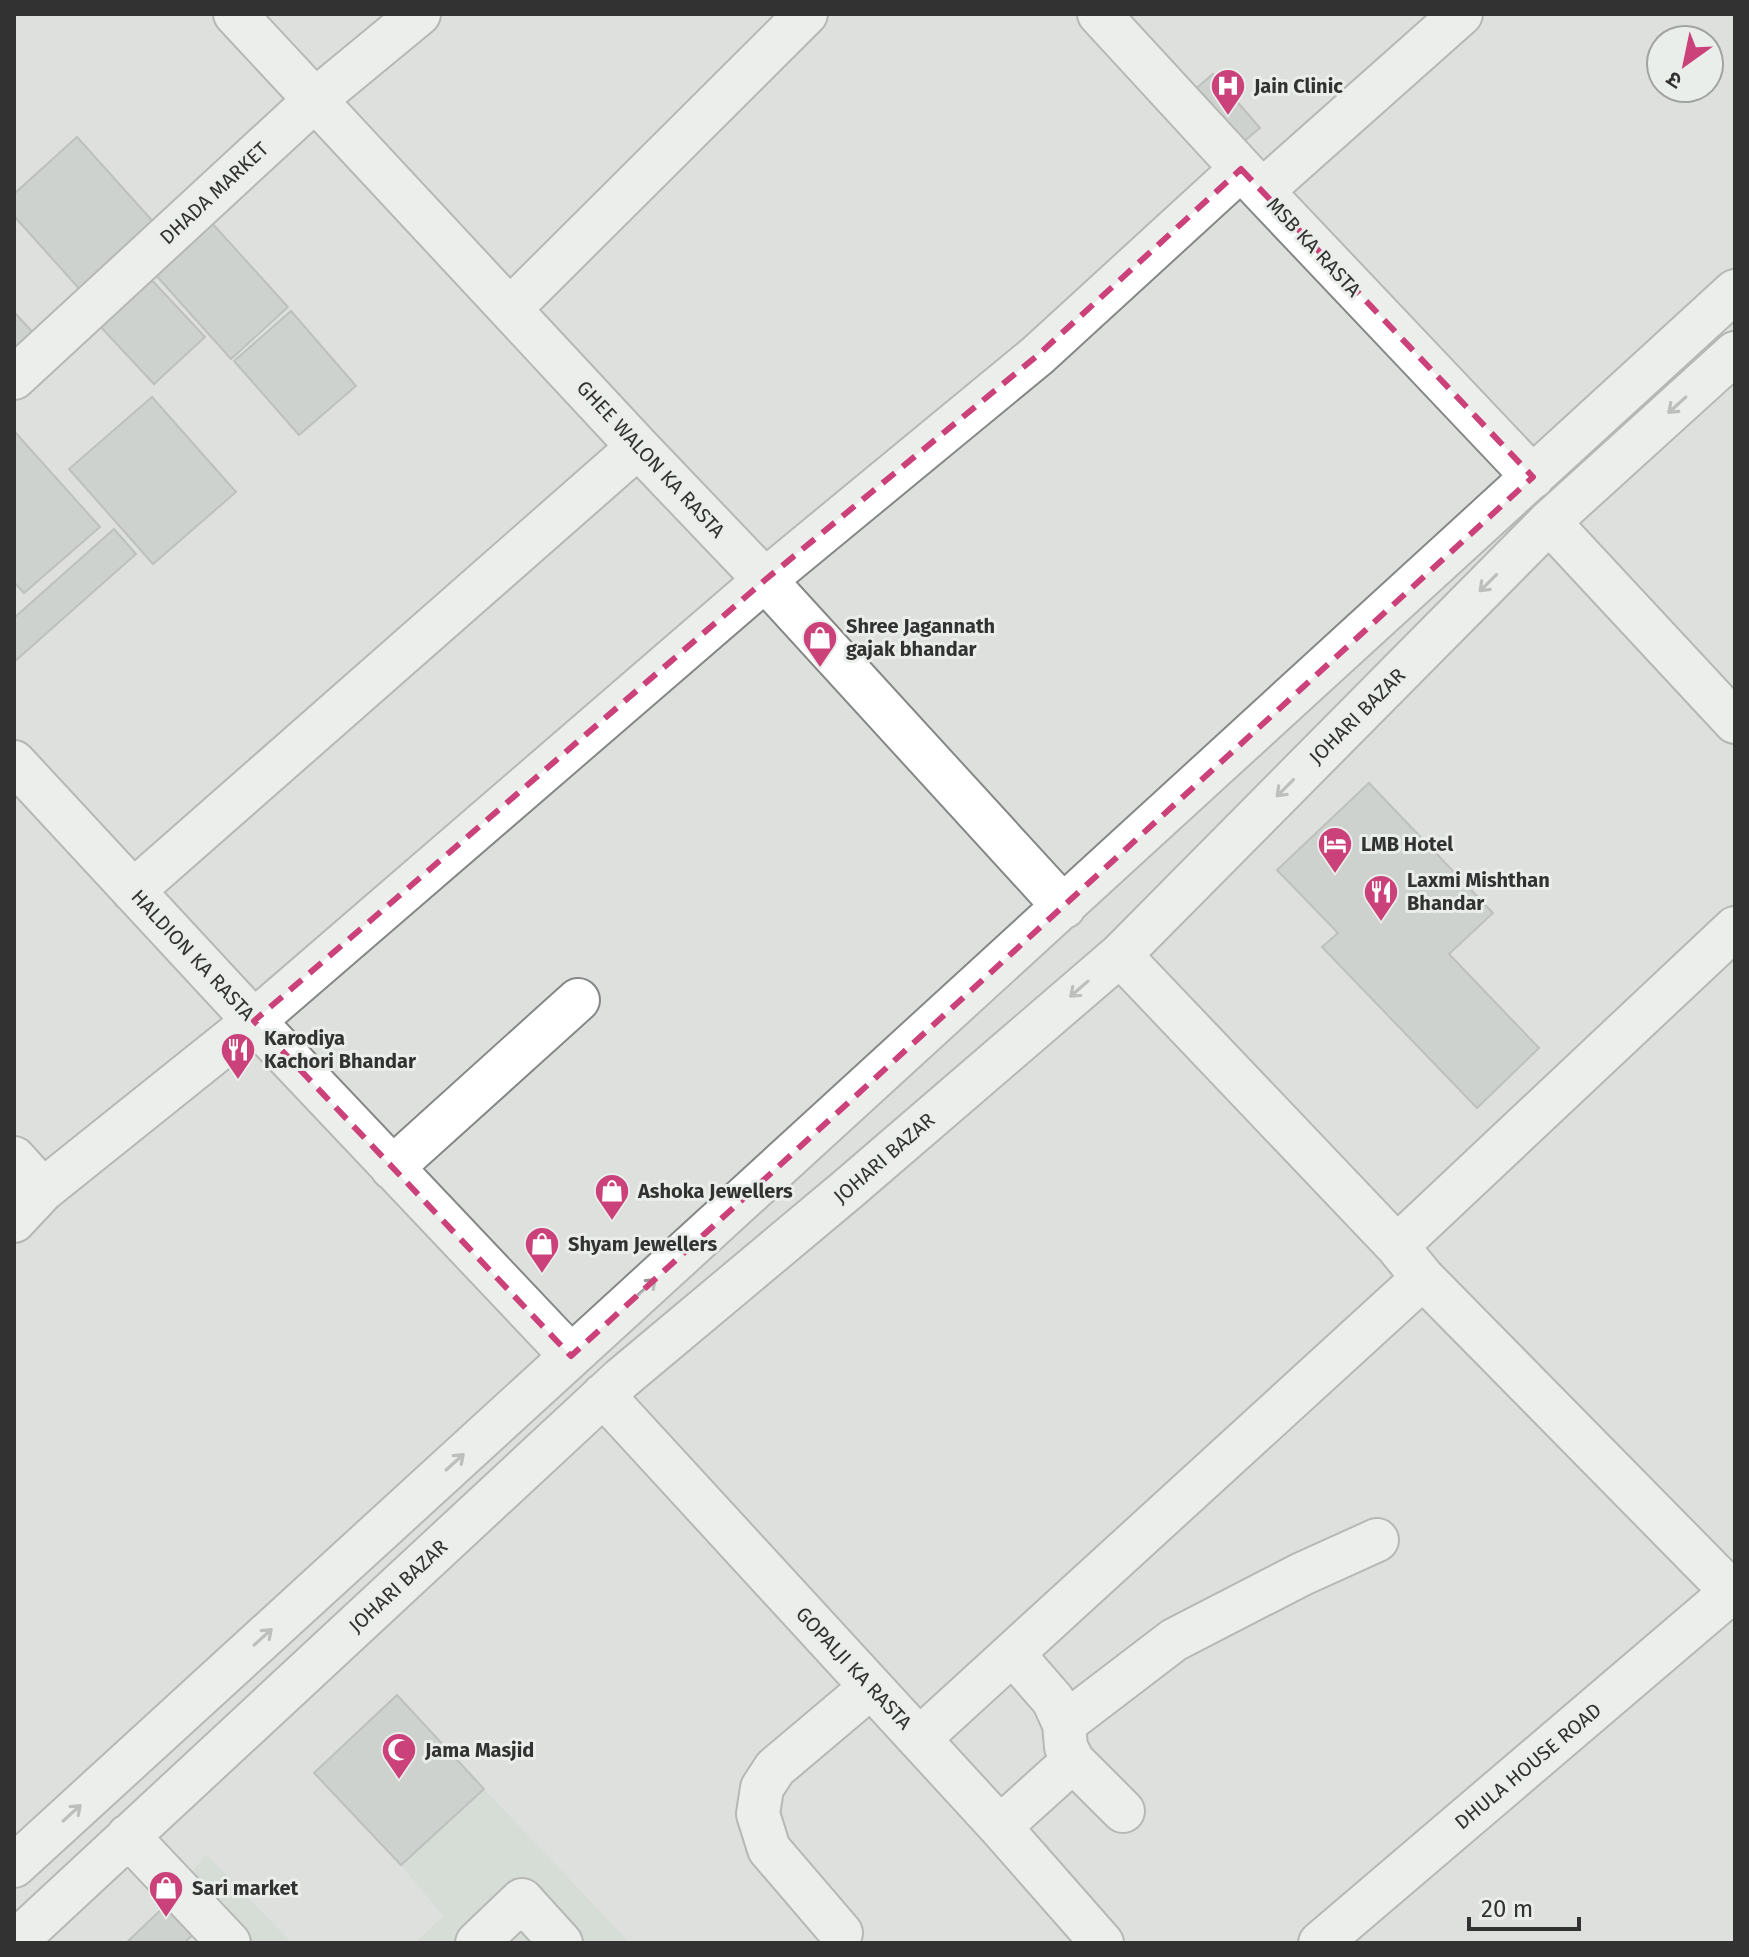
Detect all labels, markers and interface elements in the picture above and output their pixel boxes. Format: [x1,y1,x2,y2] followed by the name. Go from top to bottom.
[1645,24,1725,104] north arrow
[1661,65,1687,95] text: उ
[1209,67,1247,117] hospital icon: Jain Clinic
[1253,74,1343,98] place label: Jain Clinic
[155,136,274,249] street label: DHADA MARKET
[1262,192,1366,302] street label: MSB KA RASTA
[572,375,730,543] street label: GHEE WALON KA RASTA
[1668,396,1688,414] one-way arrow
[1479,573,1498,592] one-way arrow
[846,614,995,661] place label: Shree Jagannath gajak bhandar
[801,619,839,669] shop icon: Shree Jagannath gajak bhandar
[1304,663,1410,769] street label: JOHARI BAZAR
[1276,778,1295,797] one-way arrow
[1316,825,1354,875] hotel icon: LMB Hotel
[1361,832,1453,856] place label: LMB Hotel
[1407,868,1550,915] place label: Laxmi Mishthan Bhandar
[1362,873,1400,923] restaurant icon: Laxmi Mishthan Bhandar
[126,885,260,1026] street label: HALDION KA RASTA
[1070,980,1090,998] one-way arrow
[264,1026,417,1073] place label: Karodiya Kachori Bhandar
[219,1031,257,1081] restaurant icon: Karodiya Kachori Bhandar
[829,1108,939,1208] street label: JOHARI BAZAR
[593,1172,631,1222] shop icon: Ashoka Jewellers
[637,1179,793,1203] place label: Ashoka Jewellers
[523,1225,561,1275] shop icon: Shyam Jewellers
[568,1232,717,1256] place label: Shyam Jewellers
[637,1278,657,1296] one-way arrow
[445,1452,465,1471] one-way arrow
[344,1534,452,1638] street label: JOHARI BAZAR
[791,1602,917,1735] street label: GOPALJI KA RASTA
[253,1629,273,1647] one-way arrow
[1450,1698,1606,1834] street label: DHULA HOUSE ROAD
[380,1731,418,1781] mosque icon: Jama Masjid
[424,1738,534,1762] place label: Jama Masjid
[61,1804,81,1822] one-way arrow
[147,1869,185,1919] shop icon: Sari market
[192,1876,298,1900] place label: Sari market
[1469,1881,1579,1931] scale bar
[1481,1895,1533,1923] text: 20 m

